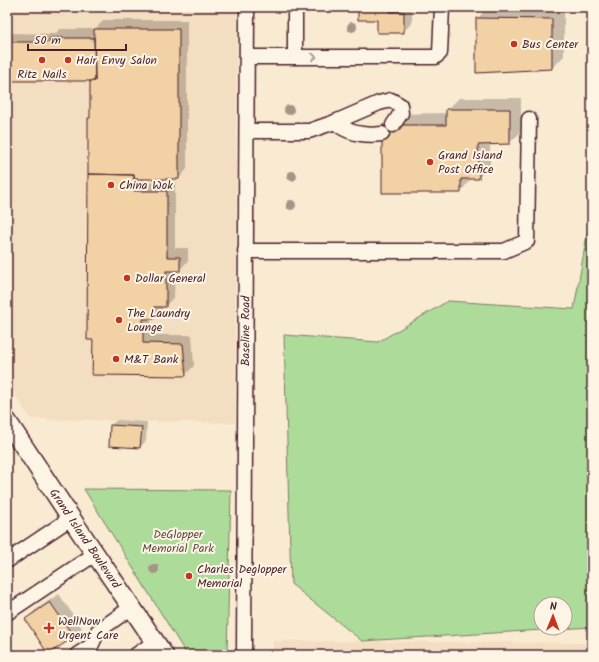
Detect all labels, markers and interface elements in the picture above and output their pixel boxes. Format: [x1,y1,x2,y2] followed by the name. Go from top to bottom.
[28,26,126,52] scale bar
[34,31,61,50] text: 50 m
[522,35,579,54] place label: Bus Center
[509,39,519,49] marker: Bus Center
[76,51,157,70] place label: Hair Envy Salon
[311,53,317,61] one-way arrow
[37,55,47,65] marker: Ritz Nails
[63,55,73,65] marker: Hair Envy Salon
[17,65,67,84] place label: Ritz Nails
[438,146,503,179] place label: Grand Island Post Office
[425,157,435,167] marker: Grand Island Post Office
[119,176,173,195] place label: China Wok
[106,180,116,190] marker: China Wok
[135,269,206,288] place label: Dollar General
[122,273,132,283] marker: Dollar General
[236,295,256,366] street label: Baseline Road
[127,304,190,337] place label: The Laundry Lounge
[114,315,124,325] marker: The Laundry Lounge
[124,350,179,369] place label: M&T Bank
[111,354,121,364] marker: M&T Bank
[44,485,126,593] street label: Grand Island Boulevard
[142,525,214,558] park label: DeGlopper Memorial Park
[197,560,288,593] place label: Charles Deglopper Memorial
[184,571,194,581] marker: Charles Deglopper Memorial
[533,596,573,636] north arrow
[550,598,557,616] text: N
[58,612,119,645] place label: WellNow Urgent Care
[43,622,55,634] marker: WellNow Urgent Care

